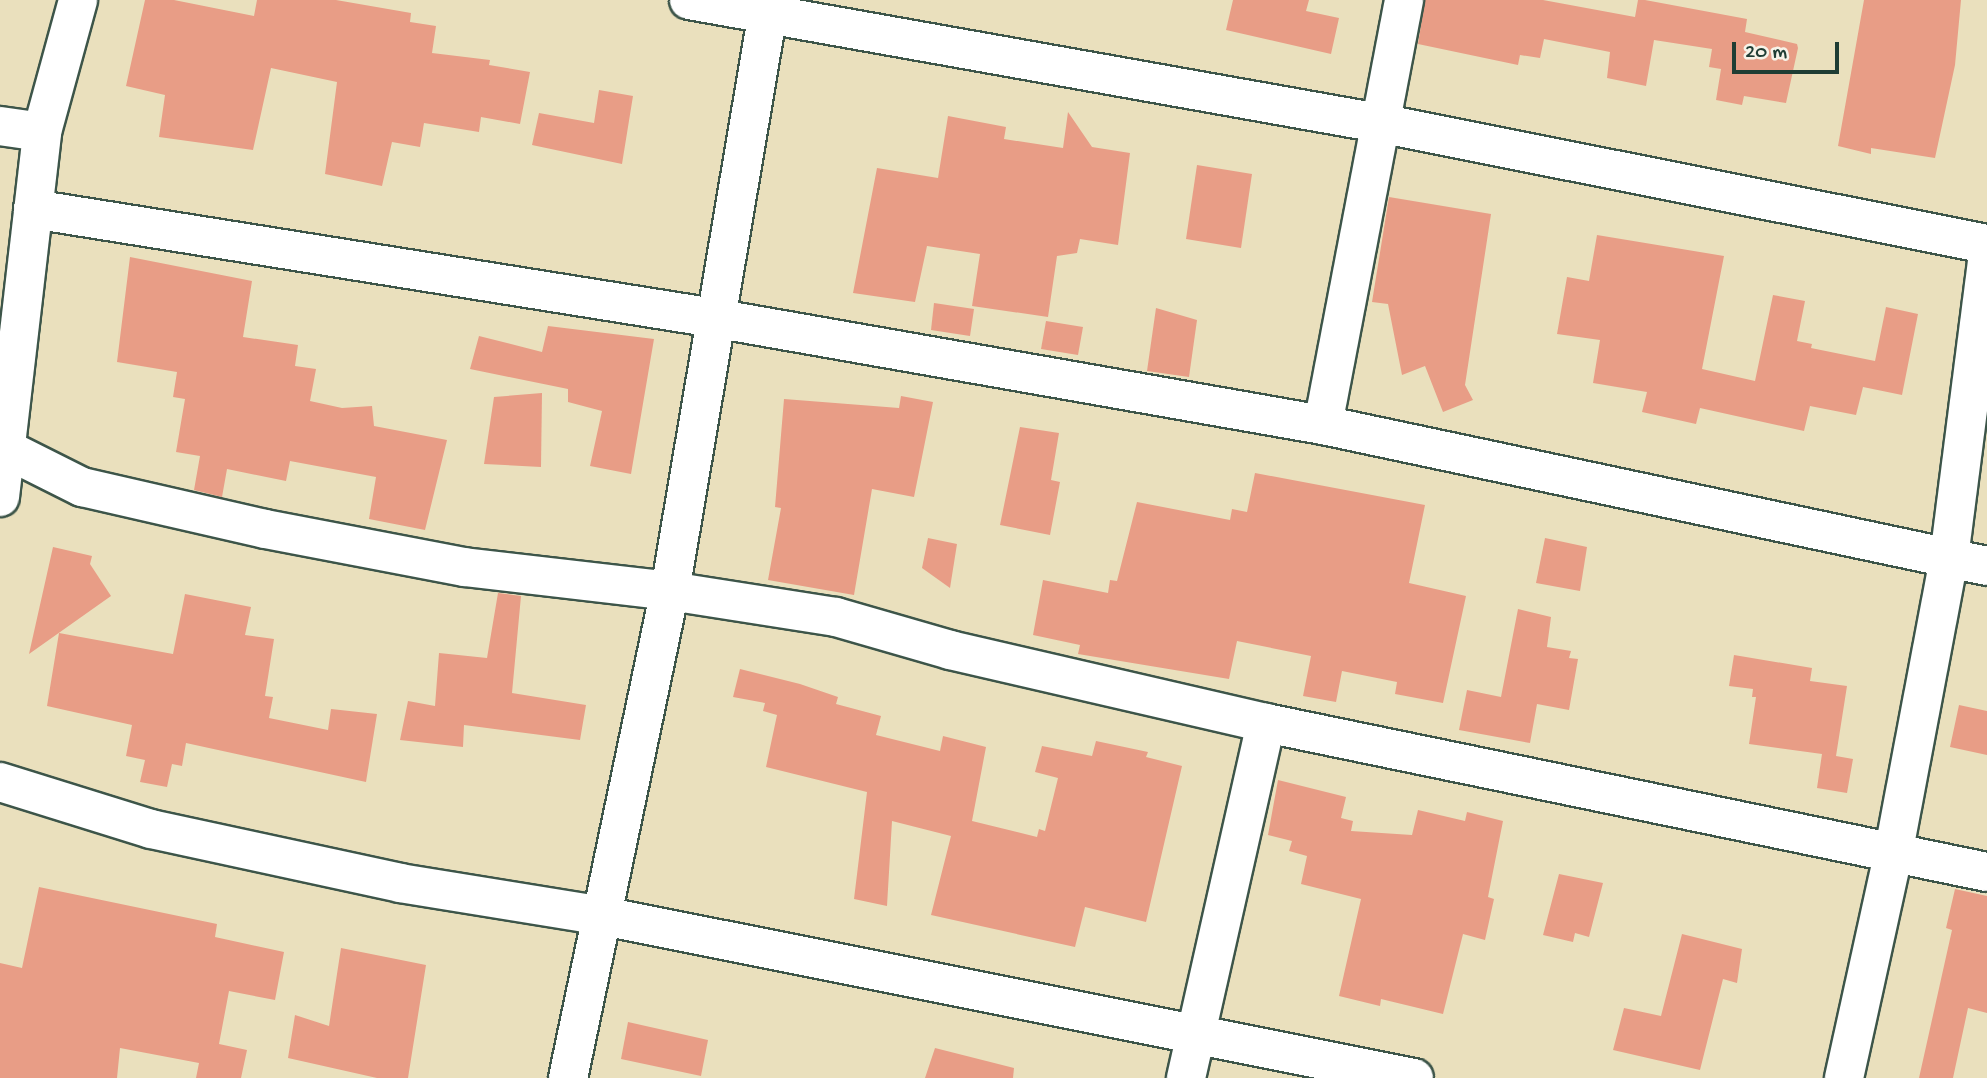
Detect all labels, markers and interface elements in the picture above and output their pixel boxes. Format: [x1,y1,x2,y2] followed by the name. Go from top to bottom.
[1735,28,1842,72] scale bar
[1745,41,1787,66] text: 20 m

